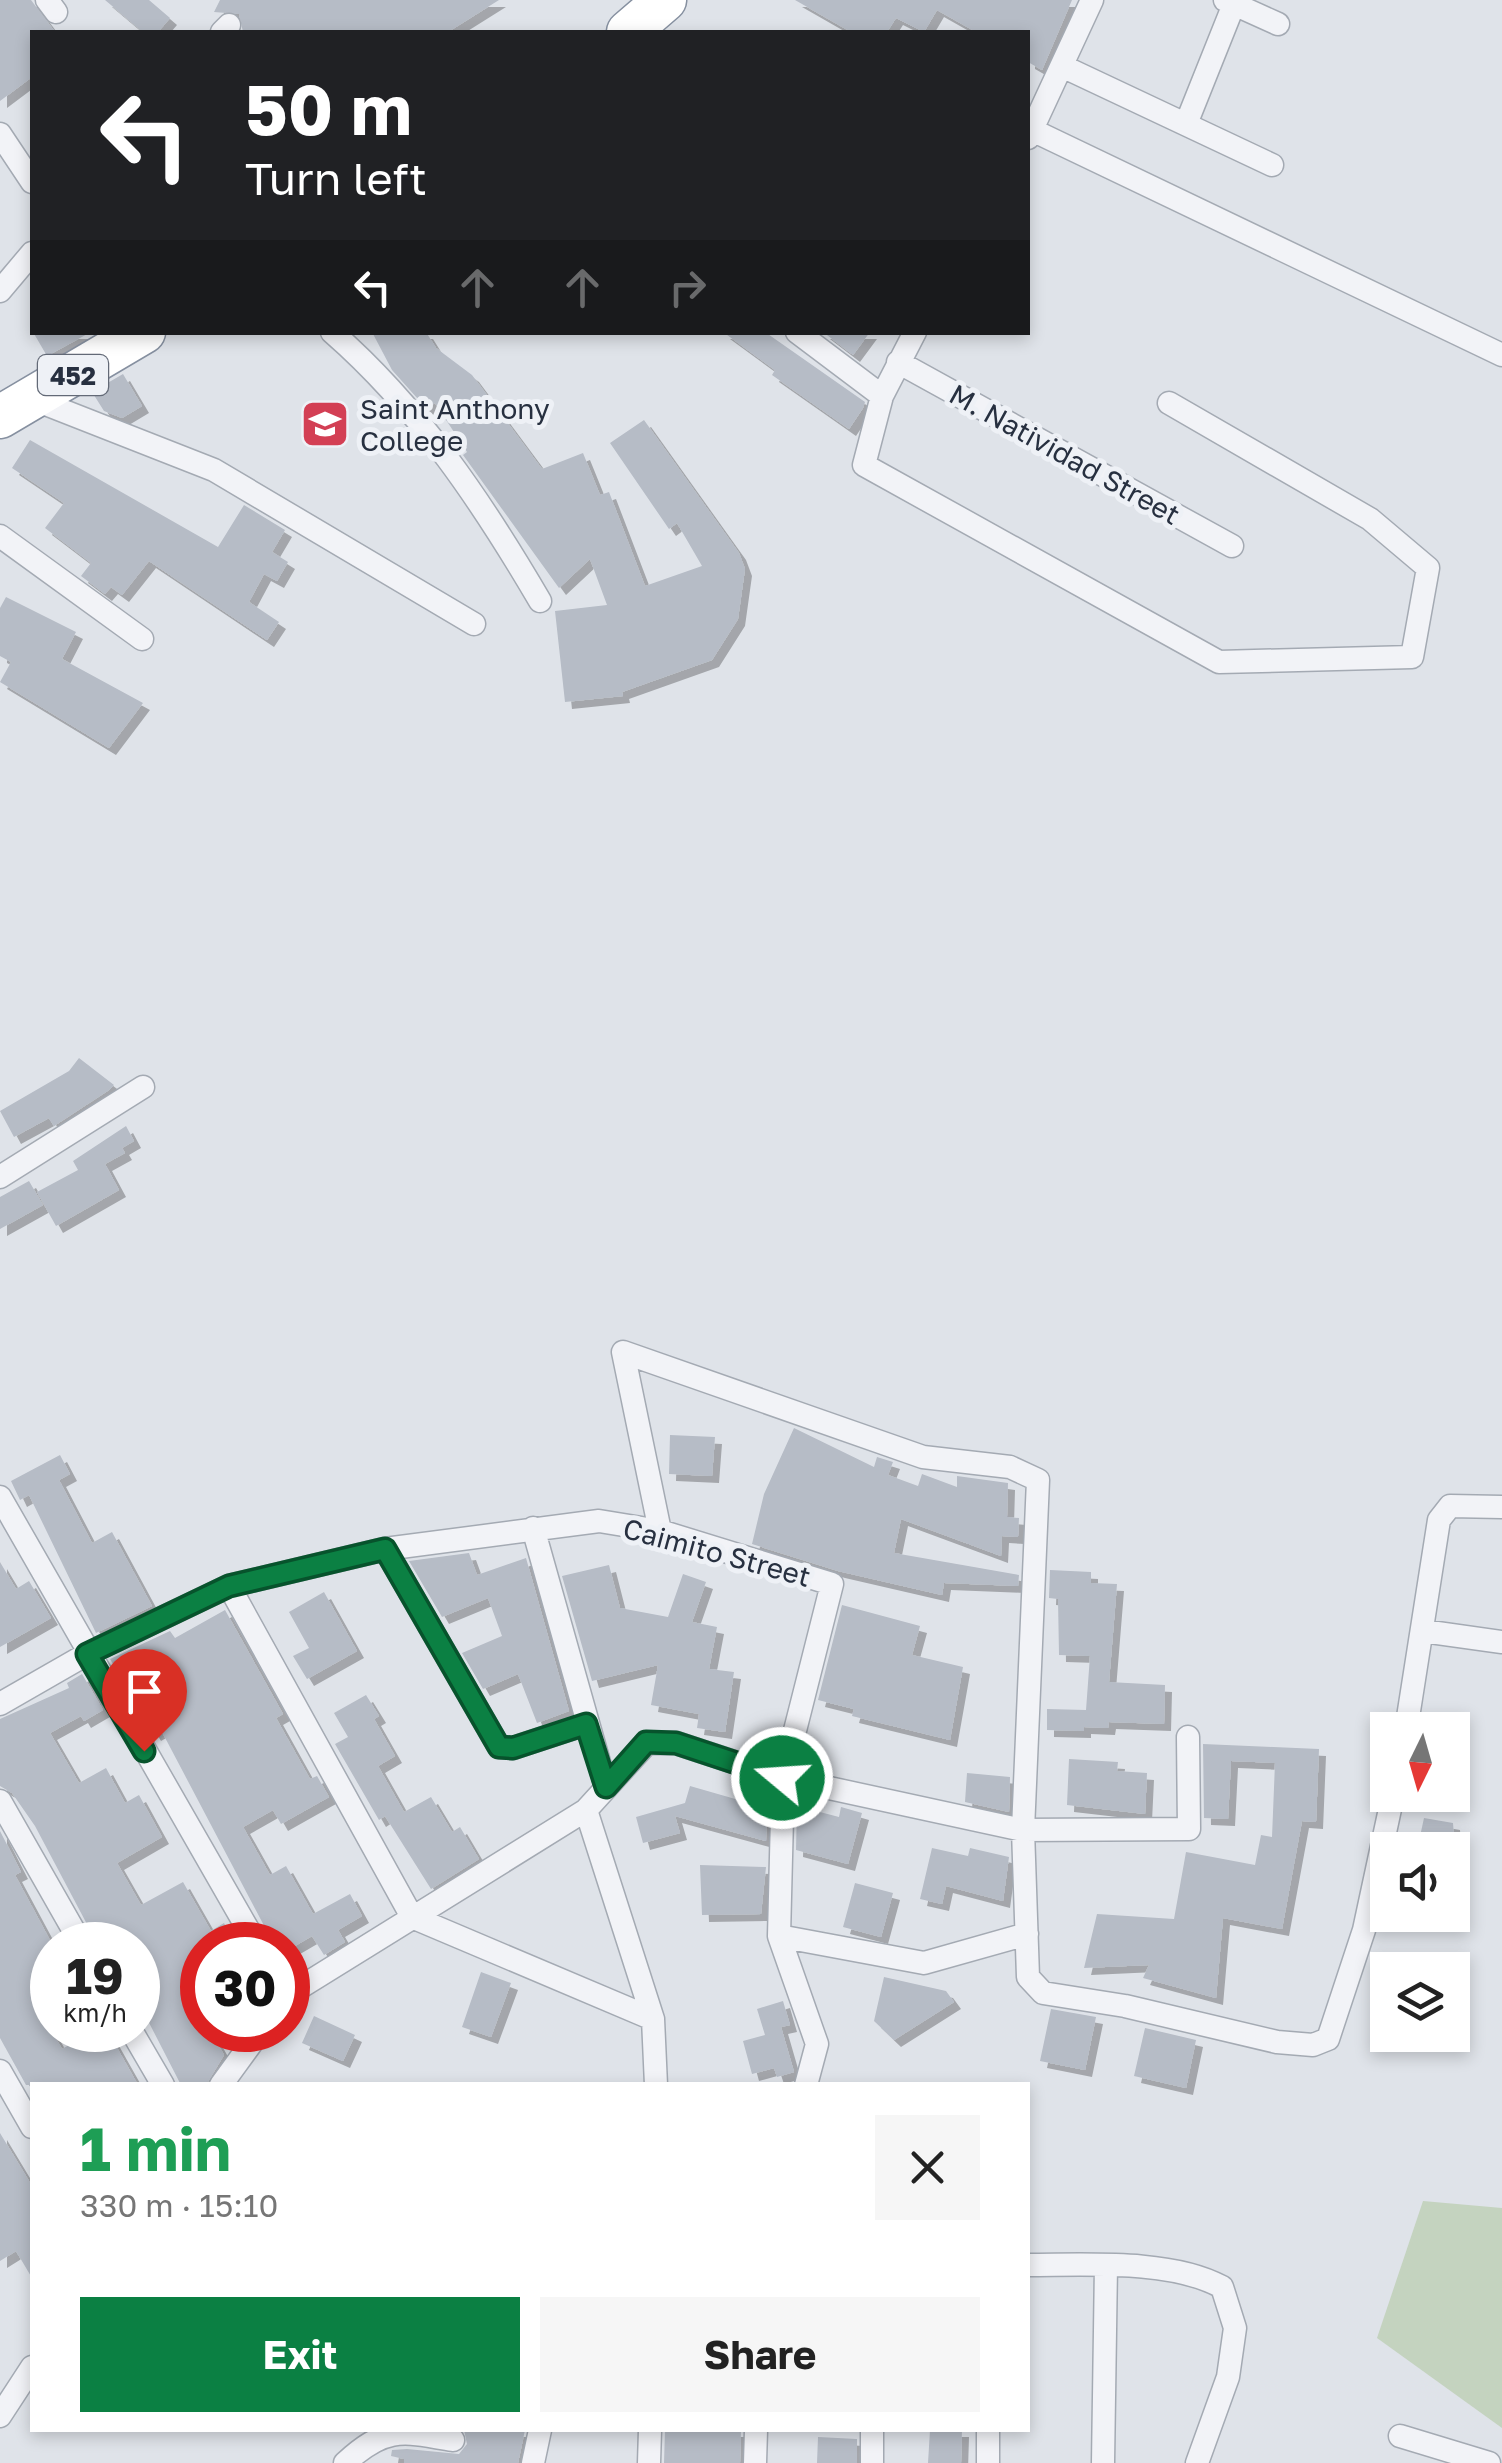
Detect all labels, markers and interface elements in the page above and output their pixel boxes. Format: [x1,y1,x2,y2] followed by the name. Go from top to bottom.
[245,66,412,150] text: 50 m
[80,70,210,200] icon: left
[245,151,427,205] text: Turn left
[345,260,400,315] icon: left
[450,260,505,315] icon: ahead
[555,260,610,315] icon: ahead
[660,260,715,315] icon: right
[38,355,108,395] road number: 452
[944,377,1186,531] street label: M. Natividad Street
[360,392,550,457] place label: Saint Anthony College
[299,398,351,450] school or university icon: Saint Anthony College
[620,1511,814,1593] street label: Caimito Street
[102,1649,187,1752] pin
[117,1664,172,1719] icon: arrive
[1370,1712,1470,1812] north arrow
[1370,1712,1470,2052] map controls
[730,1726,834,1830] position arrow
[1370,1832,1470,1932] button: sound
[180,1922,310,2052] speed limit sign: 30
[66,1945,124,2005] text: 19
[1370,1952,1470,2052] button: layers
[63,1997,127,2028] text: km/h
[80,2112,231,2184] text: 1 min
[875,2115,980,2220] button: close
[80,2186,278,2224] text: 330 m · 15:10
[80,2297,520,2412] button: Exit
[540,2297,980,2412] button: Share

